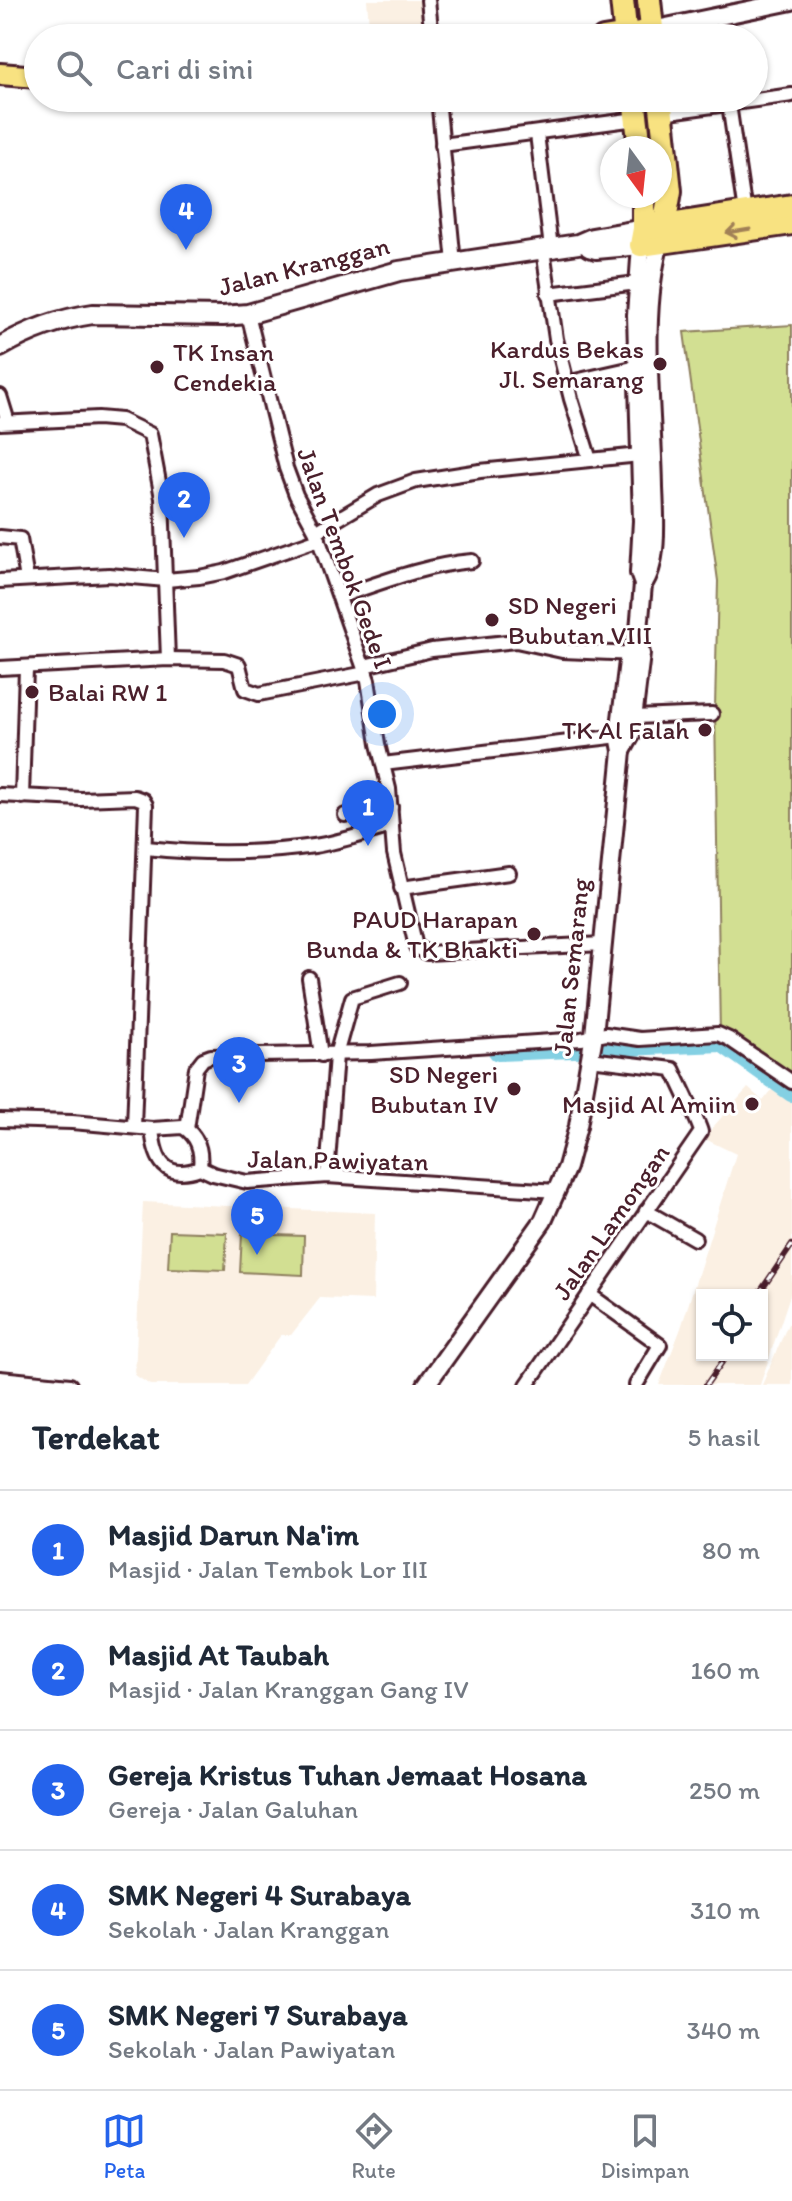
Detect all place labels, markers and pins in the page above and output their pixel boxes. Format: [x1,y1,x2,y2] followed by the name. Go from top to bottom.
[160,184,212,250] pin: 4
[490,333,645,395] place label: Kardus Bekas Jl. Semarang
[173,336,277,398] place label: TK Insan Cendekia
[651,355,669,373] marker: Kardus Bekas Jl. Semarang
[148,358,166,376] marker: TK Insan Cendekia
[158,472,210,538] pin: 2
[508,589,652,651] place label: SD Negeri Bubutan VIII
[483,611,501,629] marker: SD Negeri Bubutan VIII
[48,676,167,708] place label: Balai RW 1
[23,683,41,701] marker: Balai RW 1
[562,714,689,746] place label: TK Al Falah
[696,721,714,739] marker: TK Al Falah
[342,780,394,846] pin: 1
[306,903,518,965] place label: PAUD Harapan Bunda & TK Bhakti
[525,925,543,943] marker: PAUD Harapan Bunda & TK Bhakti
[213,1037,265,1103] pin: 3
[370,1058,498,1120] place label: SD Negeri Bubutan IV
[505,1080,523,1098] marker: SD Negeri Bubutan IV
[562,1088,736,1120] place label: Masjid Al Amiin
[743,1095,761,1113] marker: Masjid Al Amiin
[231,1189,283,1255] pin: 5

